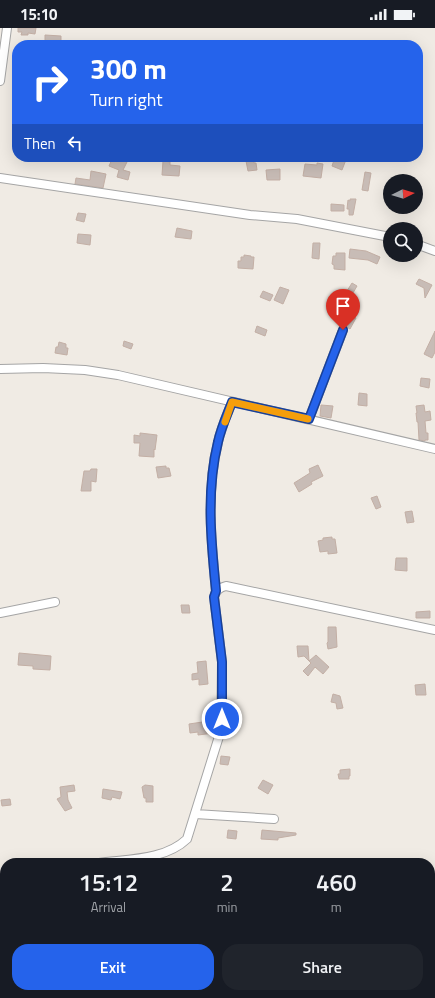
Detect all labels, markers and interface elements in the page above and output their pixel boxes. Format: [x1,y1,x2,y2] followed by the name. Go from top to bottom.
[20,3,57,26] text: 15:10
[90,47,167,90] text: 300 m
[24,56,76,108] icon: right
[90,86,163,113] text: Turn right
[24,132,56,155] text: Then
[64,132,86,154] icon: left
[383,174,423,214] north arrow
[383,174,423,262] map controls
[383,222,423,262] button: search
[326,289,360,330] pin
[332,295,354,317] icon: arrive
[201,698,243,740] position arrow
[79,864,138,900] text: 15:12
[220,864,234,900] text: 2
[316,864,356,900] text: 460
[91,897,126,917] text: Arrival
[217,897,237,917] text: min
[331,897,342,917] text: m
[12,944,214,990] button: Exit
[222,944,423,990] button: Share

